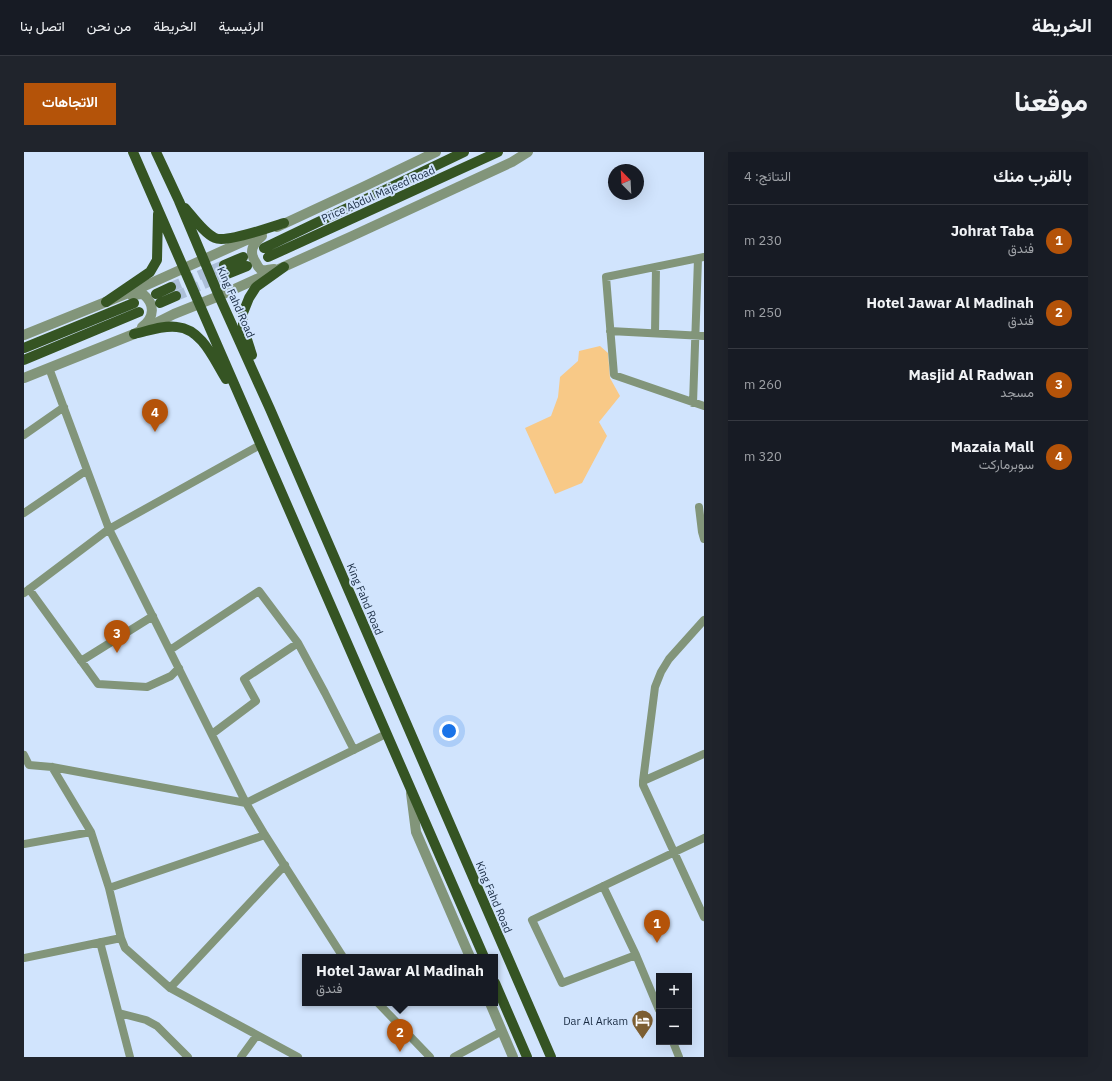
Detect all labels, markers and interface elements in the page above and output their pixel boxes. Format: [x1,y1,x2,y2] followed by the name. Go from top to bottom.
[1032,13,1092,37] text: الخريطة
[20,17,65,35] text: اتصل بنا
[87,17,131,35] text: من نحن
[153,17,197,35] text: الخريطة
[219,17,264,35] text: الرئيسية
[1014,82,1088,119] text: موقعنا
[24,83,116,125] button: الاتجاهات
[319,163,437,225] street label: Price Abdul Majeed Road
[608,164,644,200] north arrow
[993,165,1072,187] text: بالقرب منك
[744,168,791,185] text: النتائج: 4
[951,221,1034,240] text: Johrat Taba
[744,232,782,249] text: 230 m
[1055,232,1063,249] text: 1
[1008,240,1034,257] text: فندق
[214,264,258,340] street label: King Fahd Road
[866,293,1034,312] text: Hotel Jawar Al Madinah
[744,304,782,321] text: 250 m
[1055,304,1063,321] text: 2
[1008,312,1034,329] text: فندق
[909,365,1034,384] text: Masjid Al Radwan
[744,376,782,393] text: 260 m
[1055,376,1063,393] text: 3
[1000,384,1034,401] text: مسجد
[142,399,168,432] pin: 4
[951,437,1034,456] text: Mazaia Mall
[744,448,782,465] text: 320 m
[1055,448,1063,465] text: 4
[979,456,1034,473] text: سوبرماركت
[344,561,386,637] street label: King Fahd Road
[104,620,130,653] pin: 3
[439,721,459,741] your location
[473,859,515,935] street label: King Fahd Road
[644,910,670,943] pin: 1
[302,954,498,1006] popup
[316,961,484,980] text: Hotel Jawar Al Madinah
[656,973,692,1045] map controls
[656,973,692,1009] button: +
[316,980,342,997] text: فندق
[630,1008,656,1041] hotel icon: Dar Al Arkam
[656,1009,692,1045] button: −
[563,1014,628,1028] place label: Dar Al Arkam
[387,1019,413,1052] pin: 2

